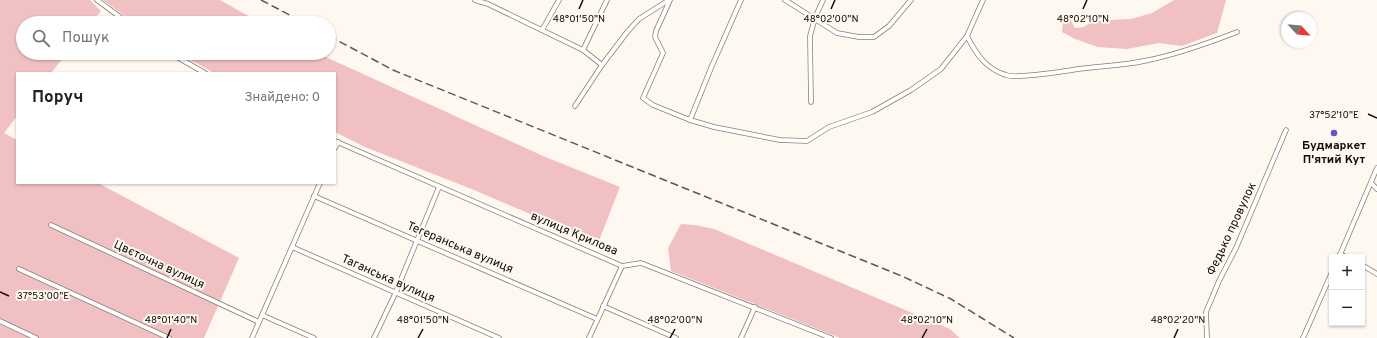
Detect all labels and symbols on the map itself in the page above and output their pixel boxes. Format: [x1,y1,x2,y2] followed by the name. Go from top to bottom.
[1281,12,1317,48] north arrow
[553,13,605,26] text: 48°01'50"N
[804,13,858,26] text: 48°02'00"N
[1057,13,1109,26] text: 48°02'10"N
[1309,109,1359,122] text: 37°52'10"E
[1329,128,1339,138] marker: Будмаркет П'ятий Кут
[1302,138,1366,168] place label: Будмаркет П'ятий Кут
[1203,180,1261,278] street label: Федько провулок
[528,208,620,260] street label: вулиця Крилова
[404,218,516,278] street label: Тегеранська вулиця
[111,237,207,293] street label: Цвєточна вулиця
[339,251,437,307] street label: Таганська вулиця
[17,290,69,303] text: 37°53'00"E
[145,314,197,327] text: 48°01'40"N
[397,314,449,327] text: 48°01'50"N
[648,314,702,327] text: 48°02'00"N
[901,314,953,327] text: 48°02'10"N
[1151,314,1205,327] text: 48°02'20"N

